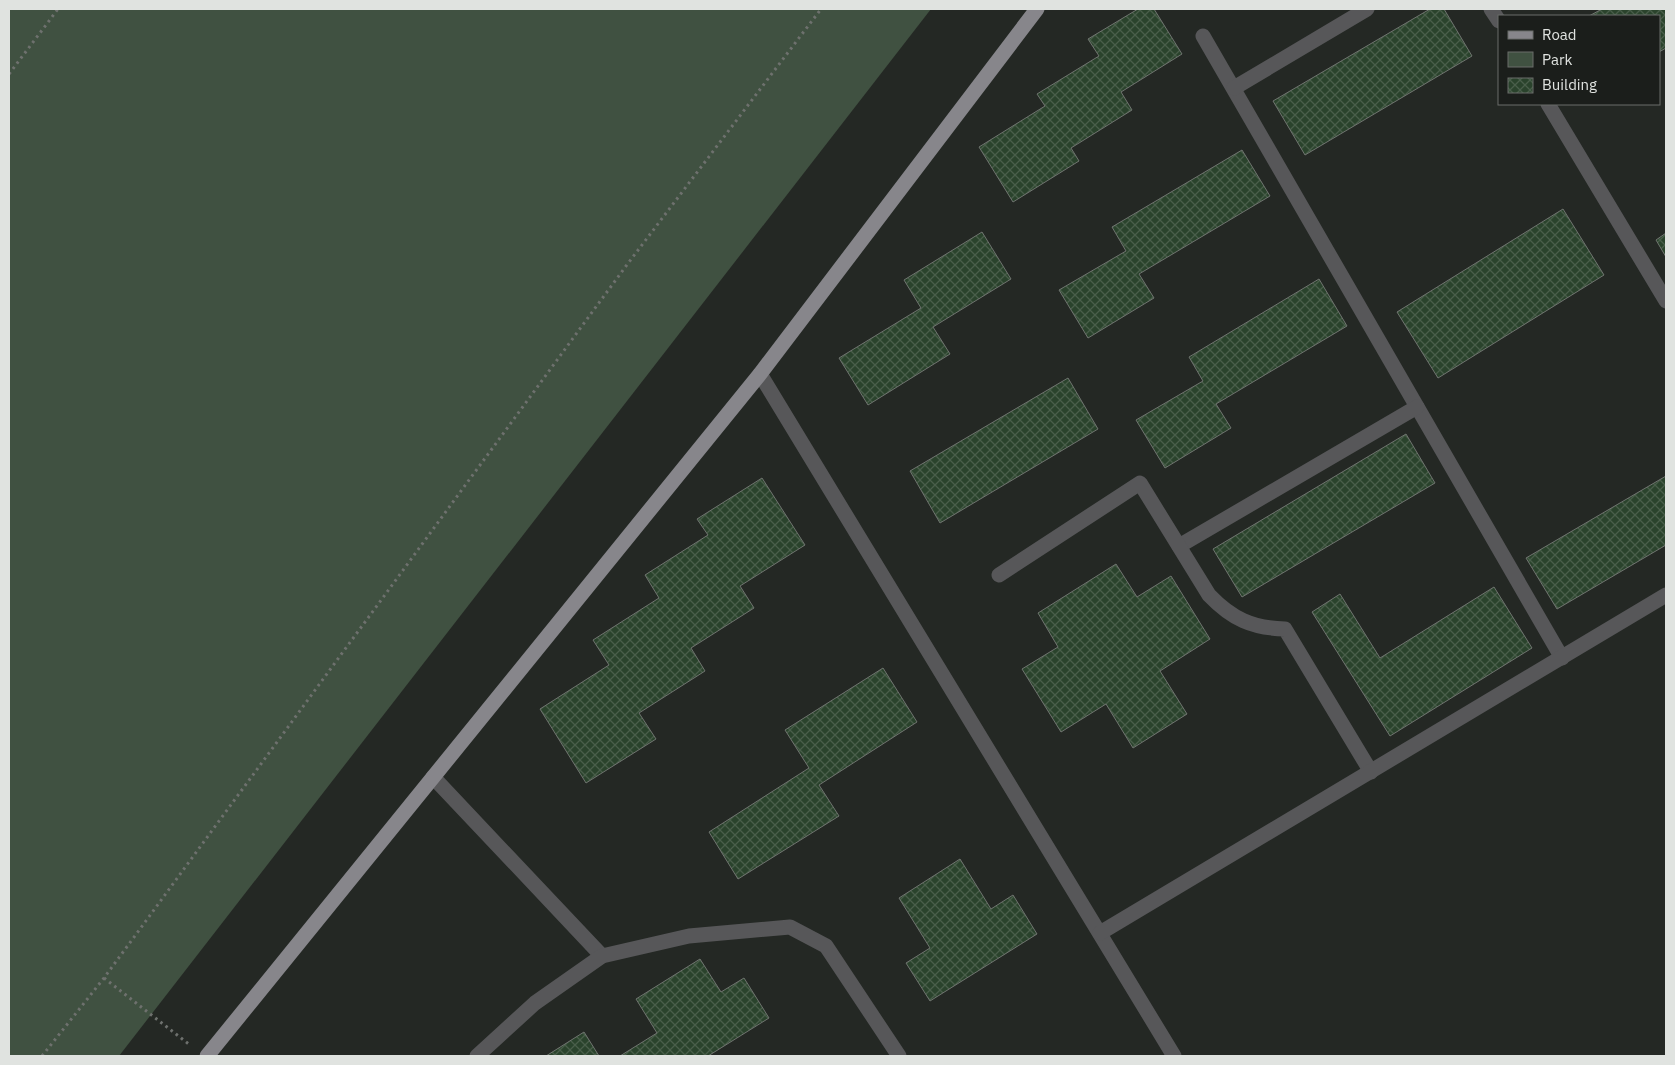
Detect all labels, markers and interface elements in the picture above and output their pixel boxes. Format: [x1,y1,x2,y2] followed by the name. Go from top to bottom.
[1498,15,1660,105] legend
[1542,25,1577,44] text: Road
[1542,50,1572,69] text: Park
[1542,75,1597,94] text: Building

